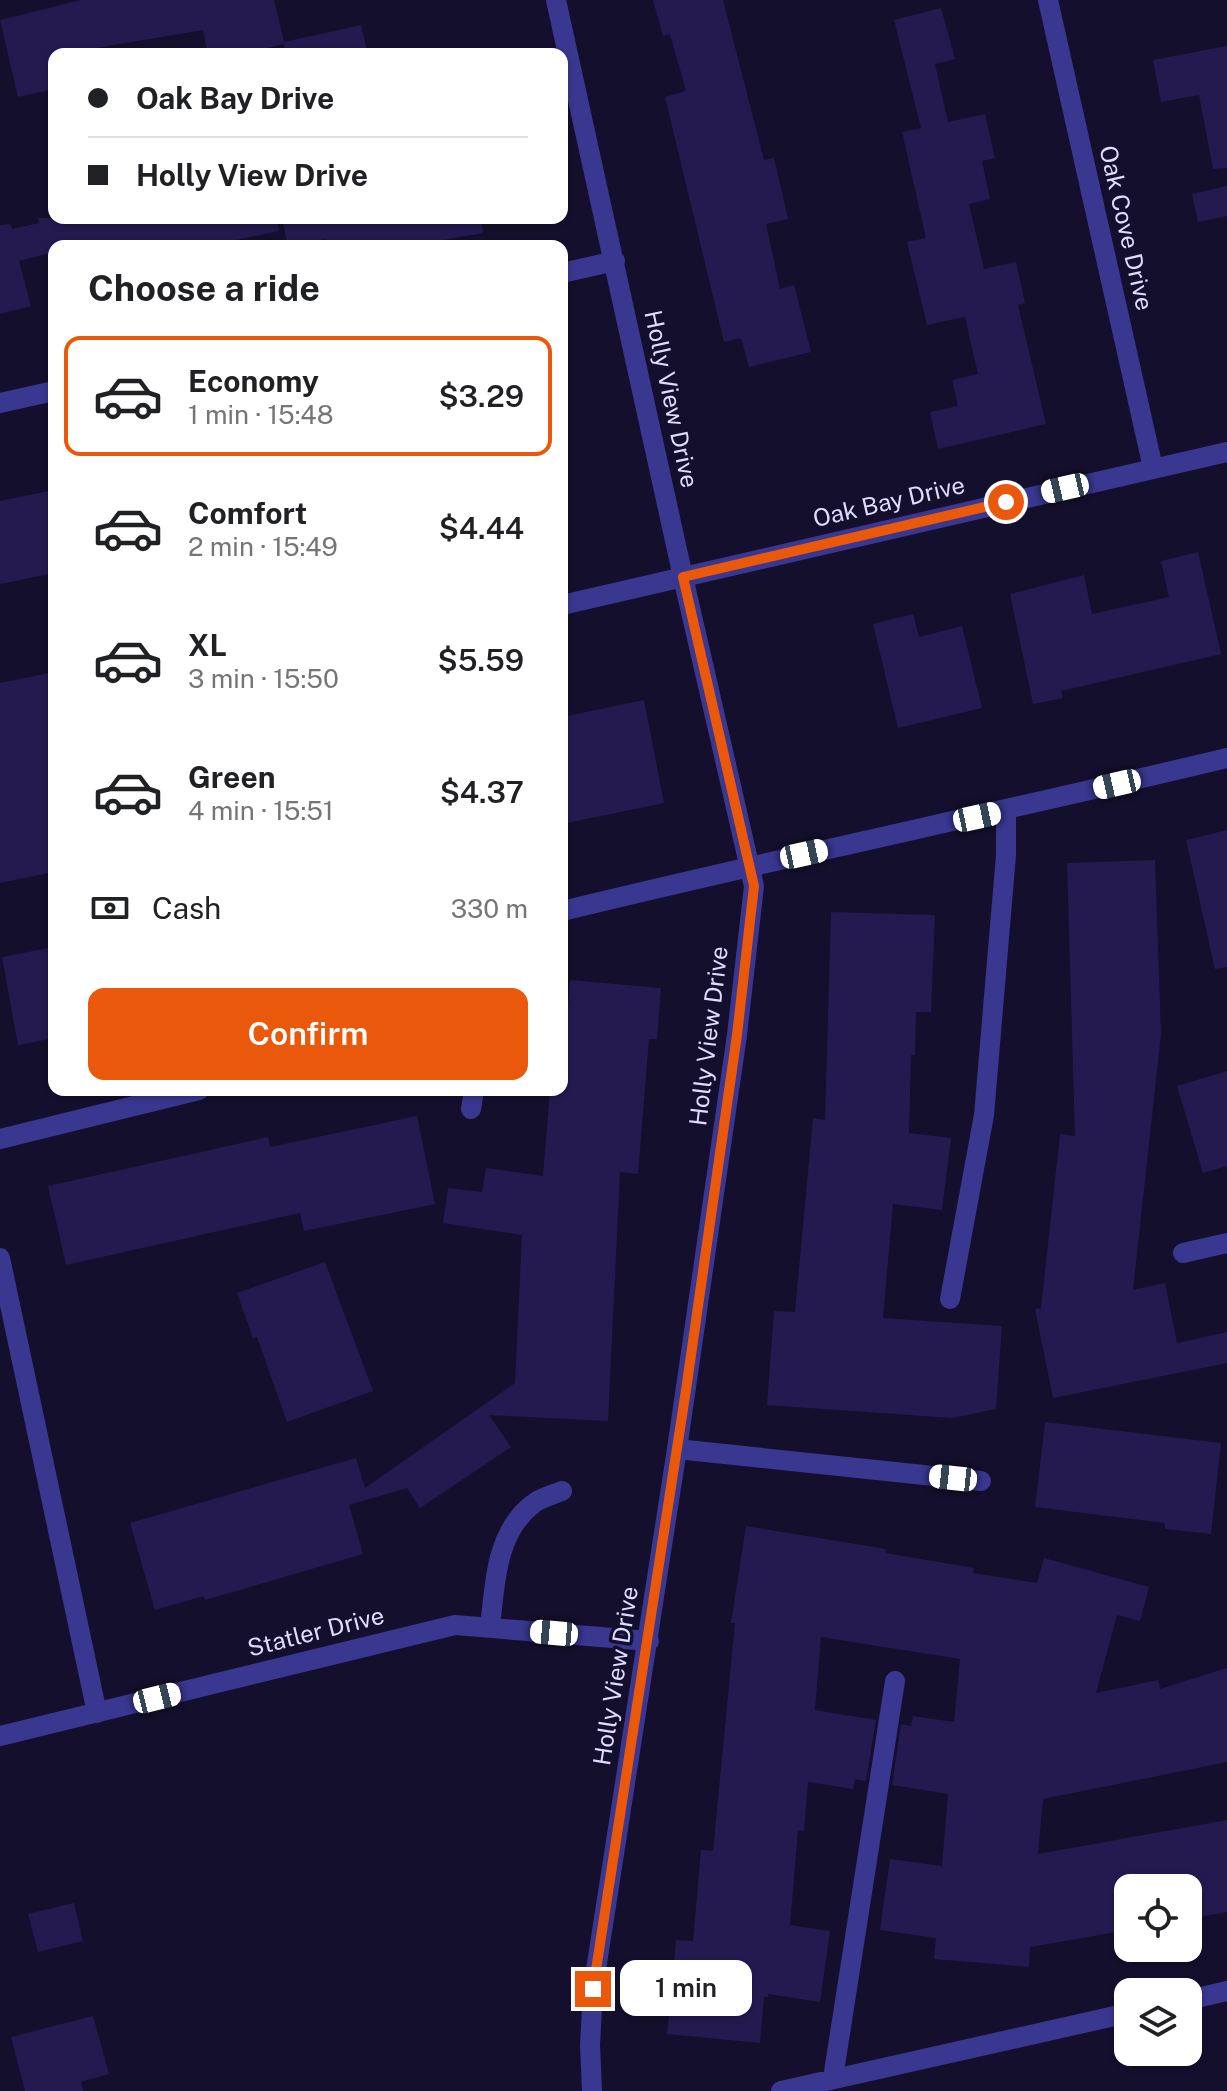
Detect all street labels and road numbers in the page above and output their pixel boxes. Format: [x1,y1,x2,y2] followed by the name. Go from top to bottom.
[1094,143,1160,313] street label: Oak Cove Drive
[639,307,704,490] street label: Holly View Drive
[810,470,967,532] street label: Oak Bay Drive
[683,944,733,1127] street label: Holly View Drive
[587,1584,643,1767] street label: Holly View Drive
[245,1601,387,1662] street label: Statler Drive

